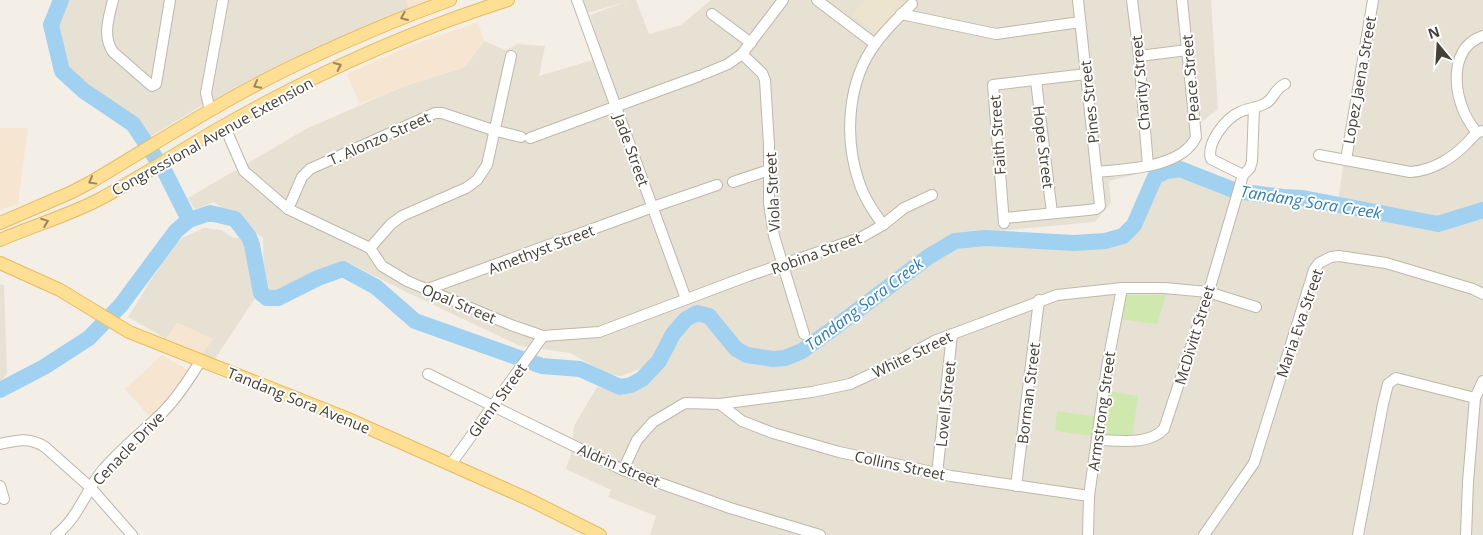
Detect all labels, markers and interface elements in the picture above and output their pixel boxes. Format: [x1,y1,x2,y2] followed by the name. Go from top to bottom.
[400,11,409,22] one-way arrow
[1338,14,1380,146] street label: Lopez Jaena Street
[1413,20,1463,70] north arrow
[1425,21,1442,43] text: N
[1176,34,1204,122] street label: Peace Street
[1126,35,1154,131] street label: Charity Street
[1075,59,1103,145] street label: Pines Street
[333,62,342,73] one-way arrow
[108,72,316,200] street label: Congressional Avenue Extension
[253,79,262,89] one-way arrow
[984,94,1010,176] street label: Faith Street
[1029,104,1059,190] street label: Hope Street
[325,107,433,169] street label: T. Alonzo Street
[609,109,654,189] street label: Jade Street
[760,152,784,232] street label: Viola Street
[88,175,97,185] one-way arrow
[1239,180,1384,224] water label: Tandang Sora Creek
[40,217,49,228] one-way arrow
[485,220,597,278] street label: Amethyst Street
[768,227,864,279] street label: Robina Street
[801,252,928,356] water label: Tandang Sora Creek
[1271,266,1327,380] street label: Maria Eva Street
[419,278,499,328] street label: Opal Street
[1169,283,1219,387] street label: McDivitt Street
[869,326,955,382] street label: White Street
[1012,341,1044,445] street label: Borman Street
[1083,350,1119,472] street label: Armstrong Street
[463,359,531,441] street label: Glenn Street
[931,360,959,448] street label: Lovell Street
[225,362,373,438] street label: Tandang Sora Avenue
[88,407,168,489] street label: Cenacle Drive
[575,439,663,491] street label: Aldrin Street
[853,446,947,484] street label: Collins Street

